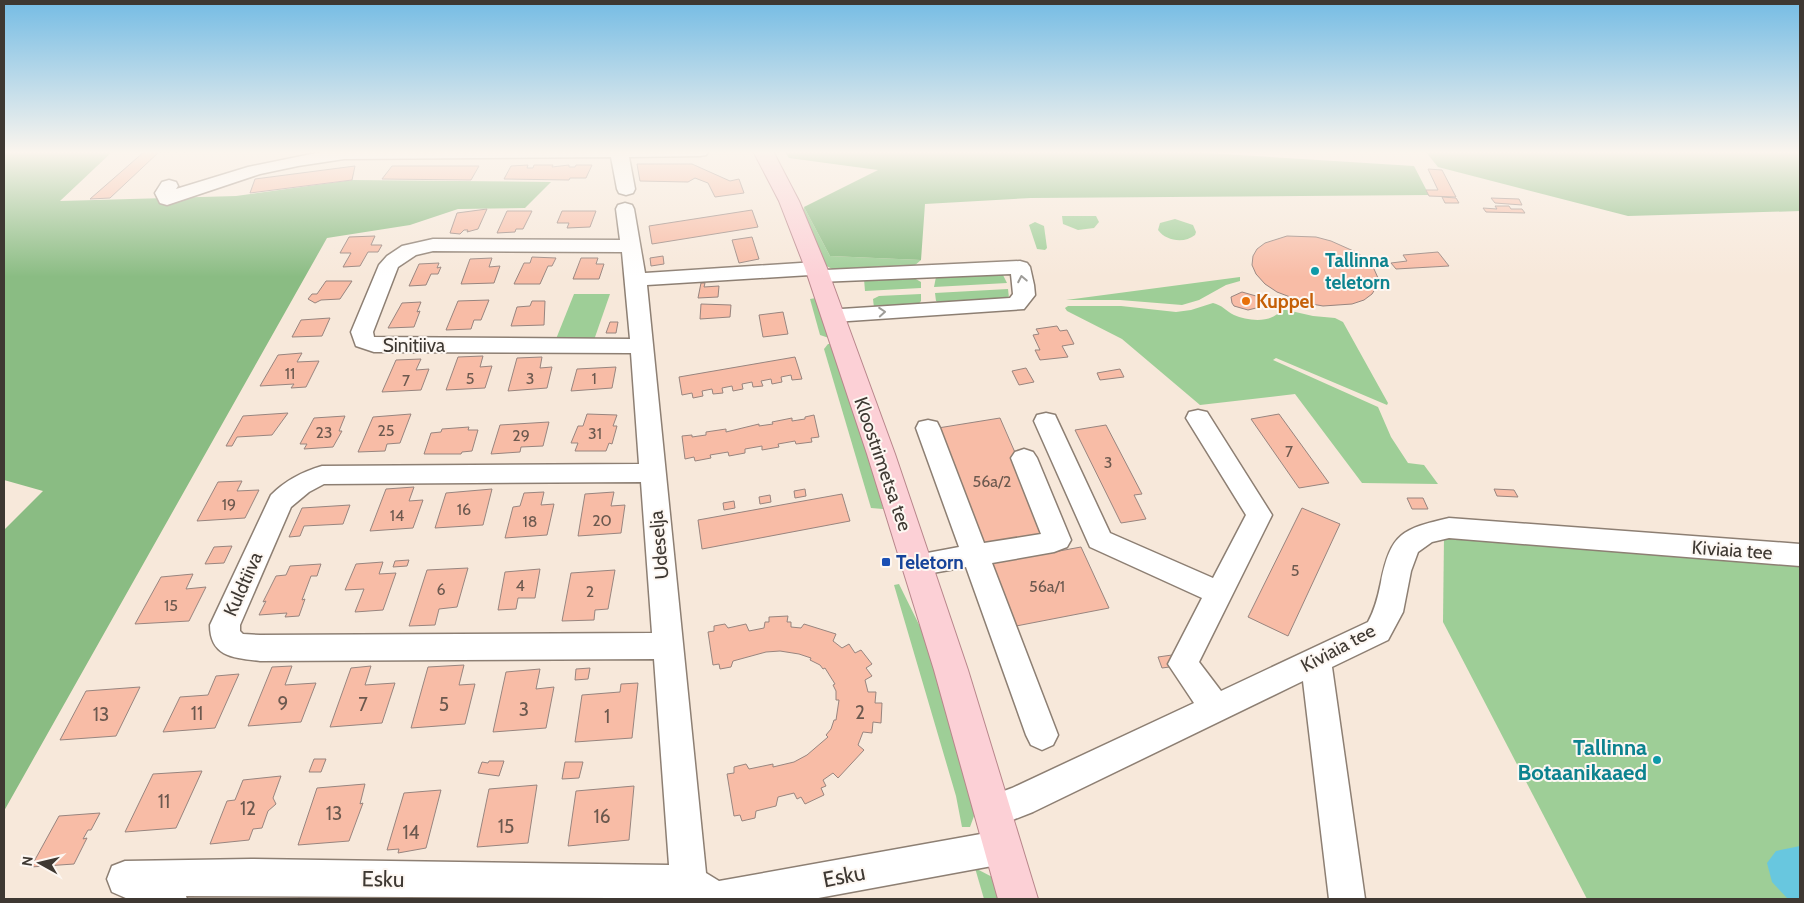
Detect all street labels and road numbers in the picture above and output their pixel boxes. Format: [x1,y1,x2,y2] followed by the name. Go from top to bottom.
[383,334,445,357] street label: Sinitiiva
[849,394,917,534] street label: Kloostrimetsa tee
[645,510,673,580] street label: Udeselja
[1691,536,1773,564] street label: Kiviaia tee
[219,548,267,620] street label: Kuldtiiva
[1297,619,1379,677] street label: Kiviaia tee
[821,859,867,893] street label: Esku
[361,865,405,893] street label: Esku

